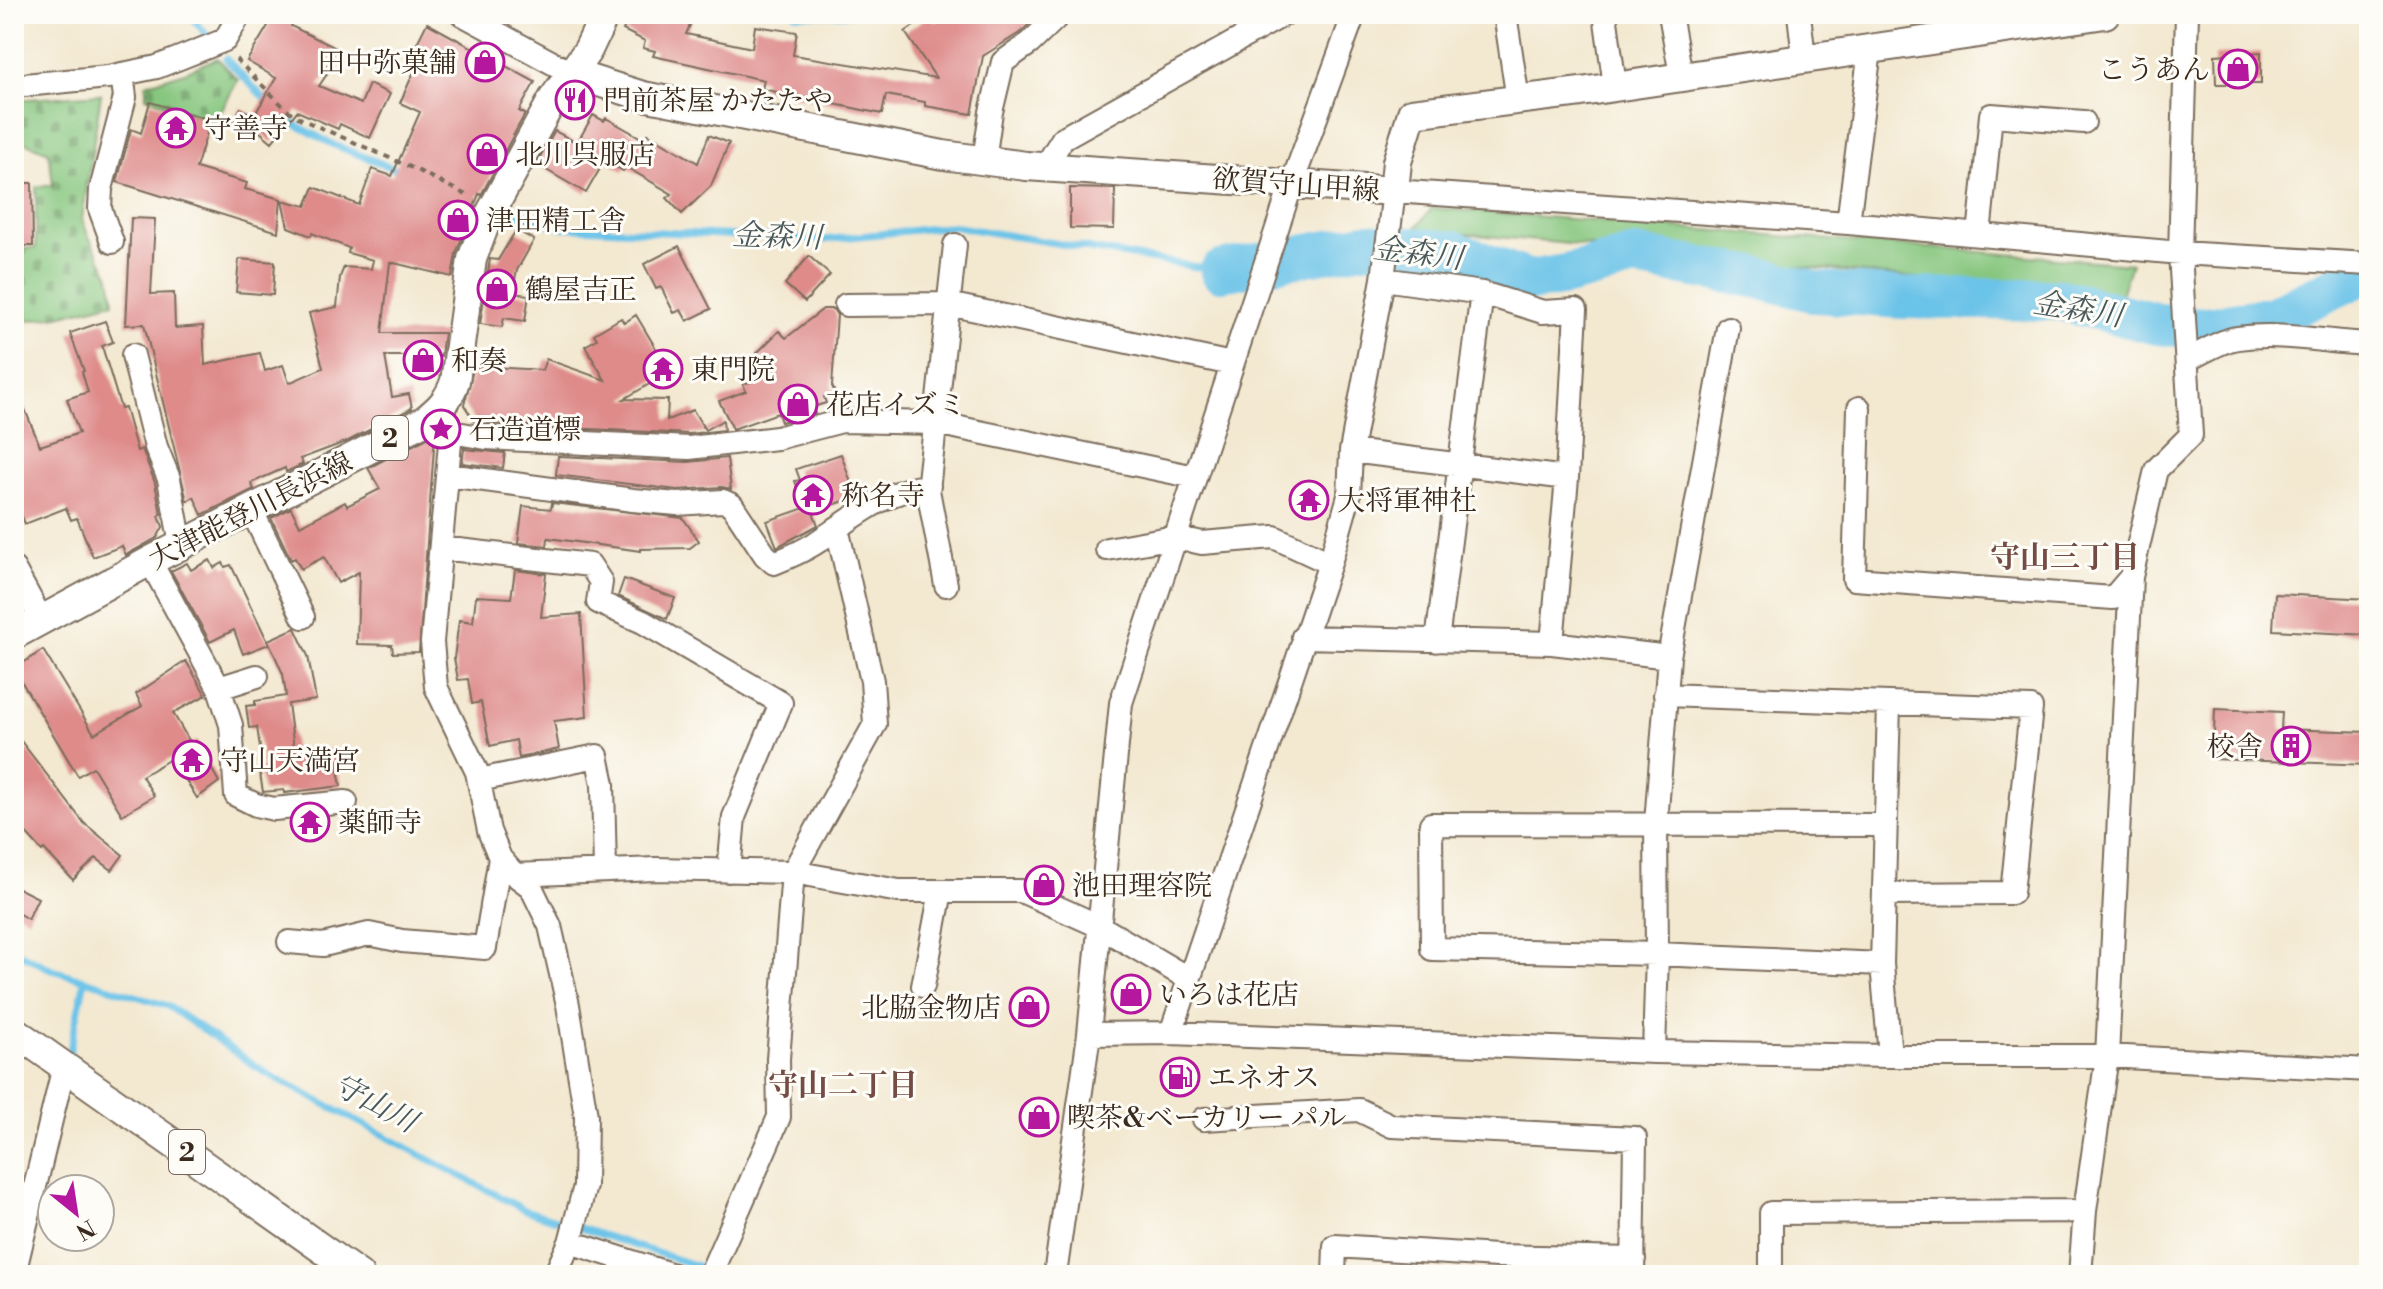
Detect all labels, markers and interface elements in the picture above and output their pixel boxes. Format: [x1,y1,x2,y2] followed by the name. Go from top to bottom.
[464,41,506,83] shop icon: 田中弥菓舗
[317,46,457,81] place label: 田中弥菓舗
[2217,48,2259,90] shop icon: こうあん
[2098,53,2210,88] place label: こうあん
[554,79,596,121] restaurant icon: 門前茶屋 かたたや
[603,84,833,119] place label: 門前茶屋 かたたや
[155,107,197,149] temple icon: 守善寺
[204,112,288,147] place label: 守善寺
[466,133,508,175] shop icon: 北川呉服店
[515,138,655,173] place label: 北川呉服店
[1211,162,1381,209] street label: 欲賀守山甲線
[437,199,479,241] shop icon: 津田精工舎
[486,204,626,239] place label: 津田精工舎
[731,216,826,258] water label: 金森川
[1371,230,1468,279] water label: 金森川
[476,268,518,310] shop icon: 鶴屋吉正
[525,273,637,308] place label: 鶴屋吉正
[2030,284,2128,336] water label: 金森川
[402,339,444,381] shop icon: 和奏
[451,344,507,379] place label: 和奏
[642,348,684,390] temple icon: 東門院
[691,353,775,388] place label: 東門院
[777,383,819,425] shop icon: 花店イズミ
[826,388,966,423] place label: 花店イズミ
[420,408,462,450] place icon: 石造道標
[469,413,581,448] place label: 石造道標
[372,416,408,460] road number: 2
[143,445,358,578] street label: 大津能登川長浜線
[792,474,834,516] temple icon: 称名寺
[841,479,925,514] place label: 称名寺
[1288,479,1330,521] temple icon: 大将軍神社
[1337,484,1477,519] place label: 大将軍神社
[1990,539,2140,577] district label: 守山三丁目
[2270,725,2312,767] building icon: 校舎
[2207,730,2263,765] place label: 校舎
[171,739,213,781] temple icon: 守山天満宮
[220,744,360,779] place label: 守山天満宮
[289,801,331,843] temple icon: 薬師寺
[338,806,422,841] place label: 薬師寺
[1023,864,1065,906] shop icon: 池田理容院
[1072,869,1212,904] place label: 池田理容院
[1110,973,1152,1015] shop icon: いろは花店
[1159,978,1299,1013] place label: いろは花店
[1008,986,1050,1028] shop icon: 北脇金物店
[861,991,1001,1026] place label: 北脇金物店
[1159,1056,1201,1098] fuel station icon: エネオス
[1208,1061,1320,1096] place label: エネオス
[326,1066,426,1143] water label: 守山川
[768,1067,918,1105] district label: 守山二丁目
[1018,1096,1060,1138] shop icon: 喫茶&ベーカリー パル
[1067,1101,1347,1136] place label: 喫茶&ベーカリー パル
[169,1130,205,1174] road number: 2
[36,1173,116,1253] north arrow
[70,1213,100,1245] text: N

